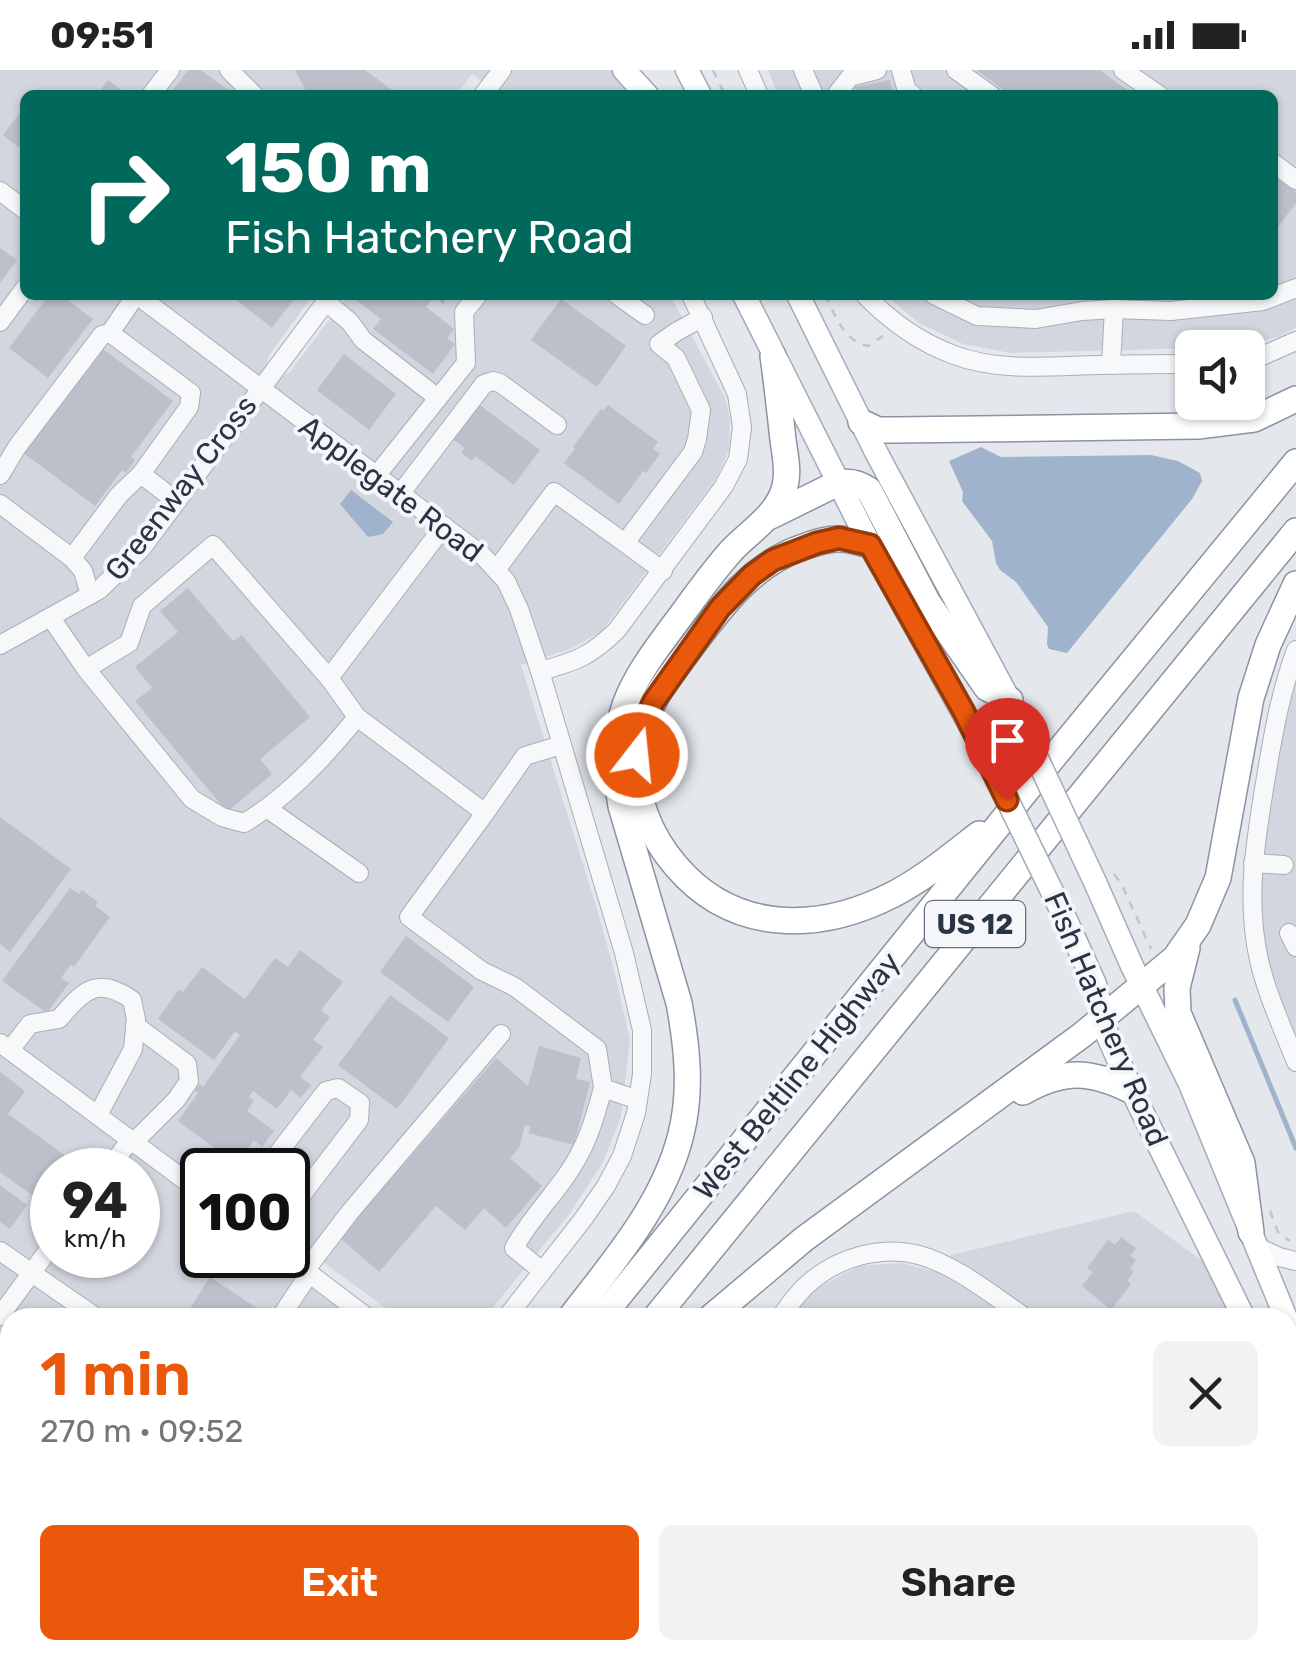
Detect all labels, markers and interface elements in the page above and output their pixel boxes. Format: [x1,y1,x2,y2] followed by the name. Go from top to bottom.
[50,12,154,58] text: 09:51
[225,127,432,210] text: 150 m
[60,130,190,260] icon: right
[225,211,634,264] text: Fish Hatchery Road
[1175,330,1265,420] map controls
[1175,330,1265,420] button: sound
[98,388,264,588] street label: Greenway Cross
[292,408,490,570] street label: Applegate Road
[965,698,1050,801] pin
[585,703,689,807] position arrow
[980,713,1035,768] icon: arrive
[1036,887,1176,1151] street label: Fish Hatchery Road
[925,901,1025,947] road number: US 12
[686,945,908,1207] street label: West Beltline Highway
[180,1148,310,1278] speed limit sign: 100
[62,1171,128,1231] text: 94
[64,1224,126,1253] text: km/h
[40,1339,191,1410] text: 1 min
[1153,1341,1258,1446] button: close
[40,1412,243,1450] text: 270 m · 09:52
[40,1525,639,1640] button: Exit
[659,1525,1258,1640] button: Share

